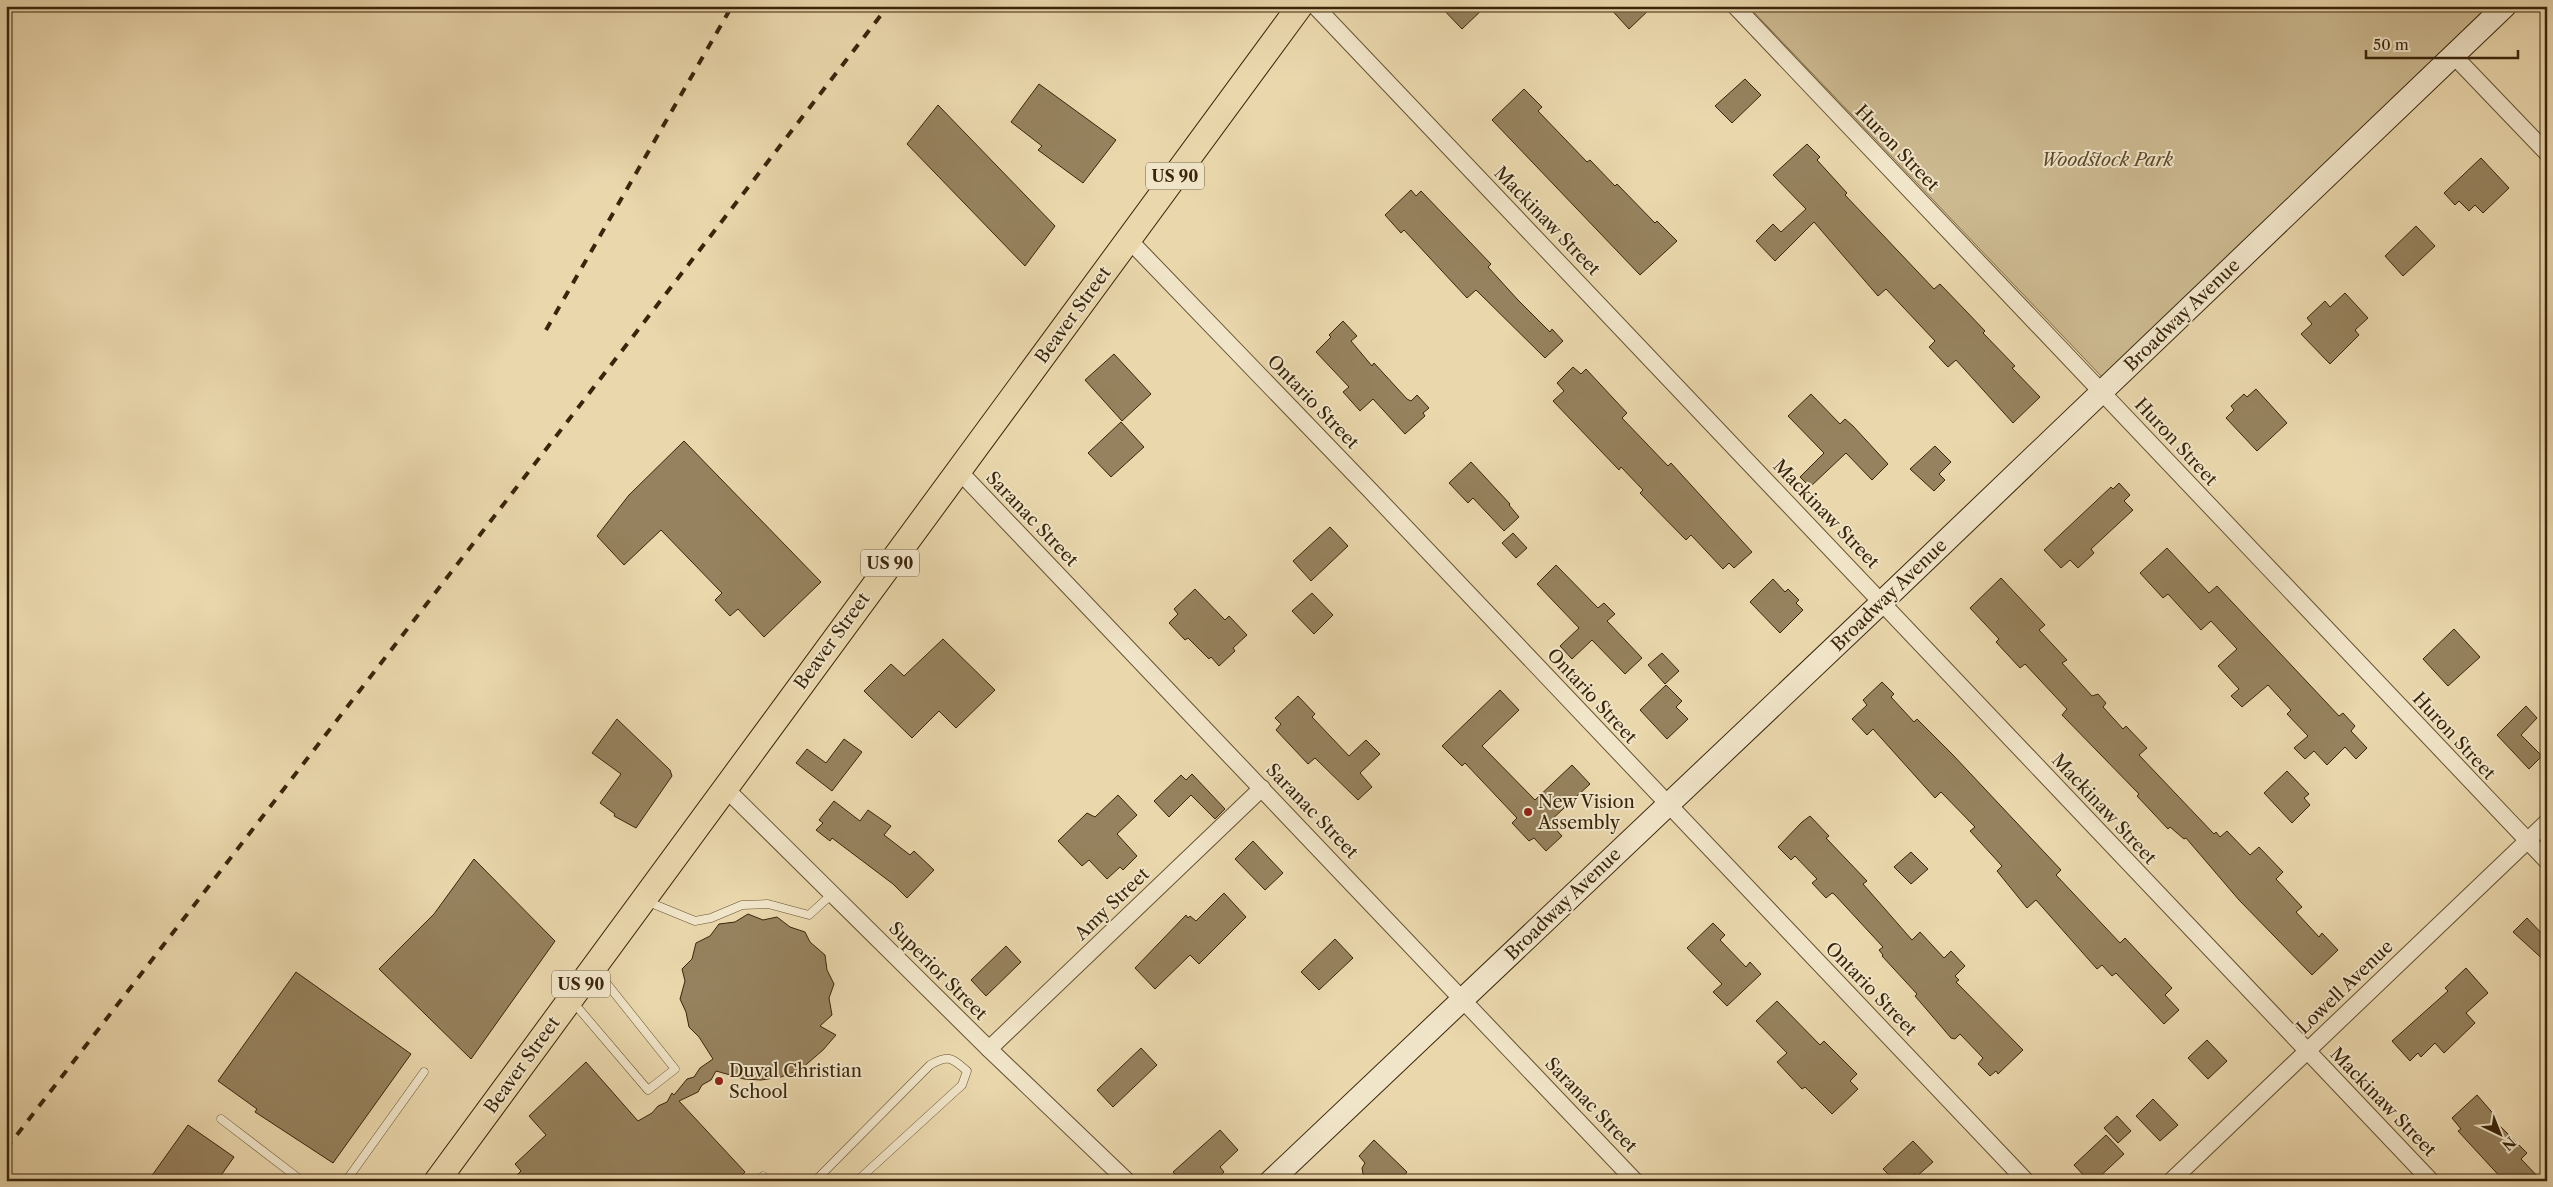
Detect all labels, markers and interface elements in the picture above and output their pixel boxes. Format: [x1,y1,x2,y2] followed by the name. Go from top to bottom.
[2366,28,2518,60] scale bar
[2373,35,2409,54] text: 50 m
[1850,100,1944,196] street label: Huron Street
[2041,149,2174,171] park label: Woodstock Park
[1146,162,1204,190] road number: US 90
[1489,162,1605,281] street label: Mackinaw Street
[2120,254,2244,376] street label: Broadway Avenue
[1031,262,1116,368] street label: Beaver Street
[1263,350,1364,454] street label: Ontario Street
[2130,394,2223,491] street label: Huron Street
[1768,455,1884,574] street label: Mackinaw Street
[981,467,1083,571] street label: Saranac Street
[1827,534,1951,656] street label: Broadway Avenue
[861,550,919,576] road number: US 90
[790,588,875,694] street label: Beaver Street
[1542,644,1642,749] street label: Ontario Street
[2408,688,2501,785] street label: Huron Street
[2047,749,2161,869] street label: Mackinaw Street
[1261,759,1363,863] street label: Saranac Street
[1537,791,1635,834] place label: New Vision Assembly
[1522,806,1534,818] marker: New Vision Assembly
[1501,843,1625,965] street label: Broadway Avenue
[1070,863,1154,946] street label: Amy Street
[884,917,992,1025] street label: Superior Street
[2292,935,2398,1039] street label: Lowell Avenue
[1821,937,1922,1041] street label: Ontario Street
[552,971,610,998] road number: US 90
[480,1012,565,1118] street label: Beaver Street
[2325,1043,2441,1162] street label: Mackinaw Street
[1540,1053,1642,1157] street label: Saranac Street
[729,1060,862,1103] place label: Duval Christian School
[713,1075,725,1087] marker: Duval Christian School
[2476,1110,2526,1160] north arrow
[2498,1133,2519,1154] text: N

